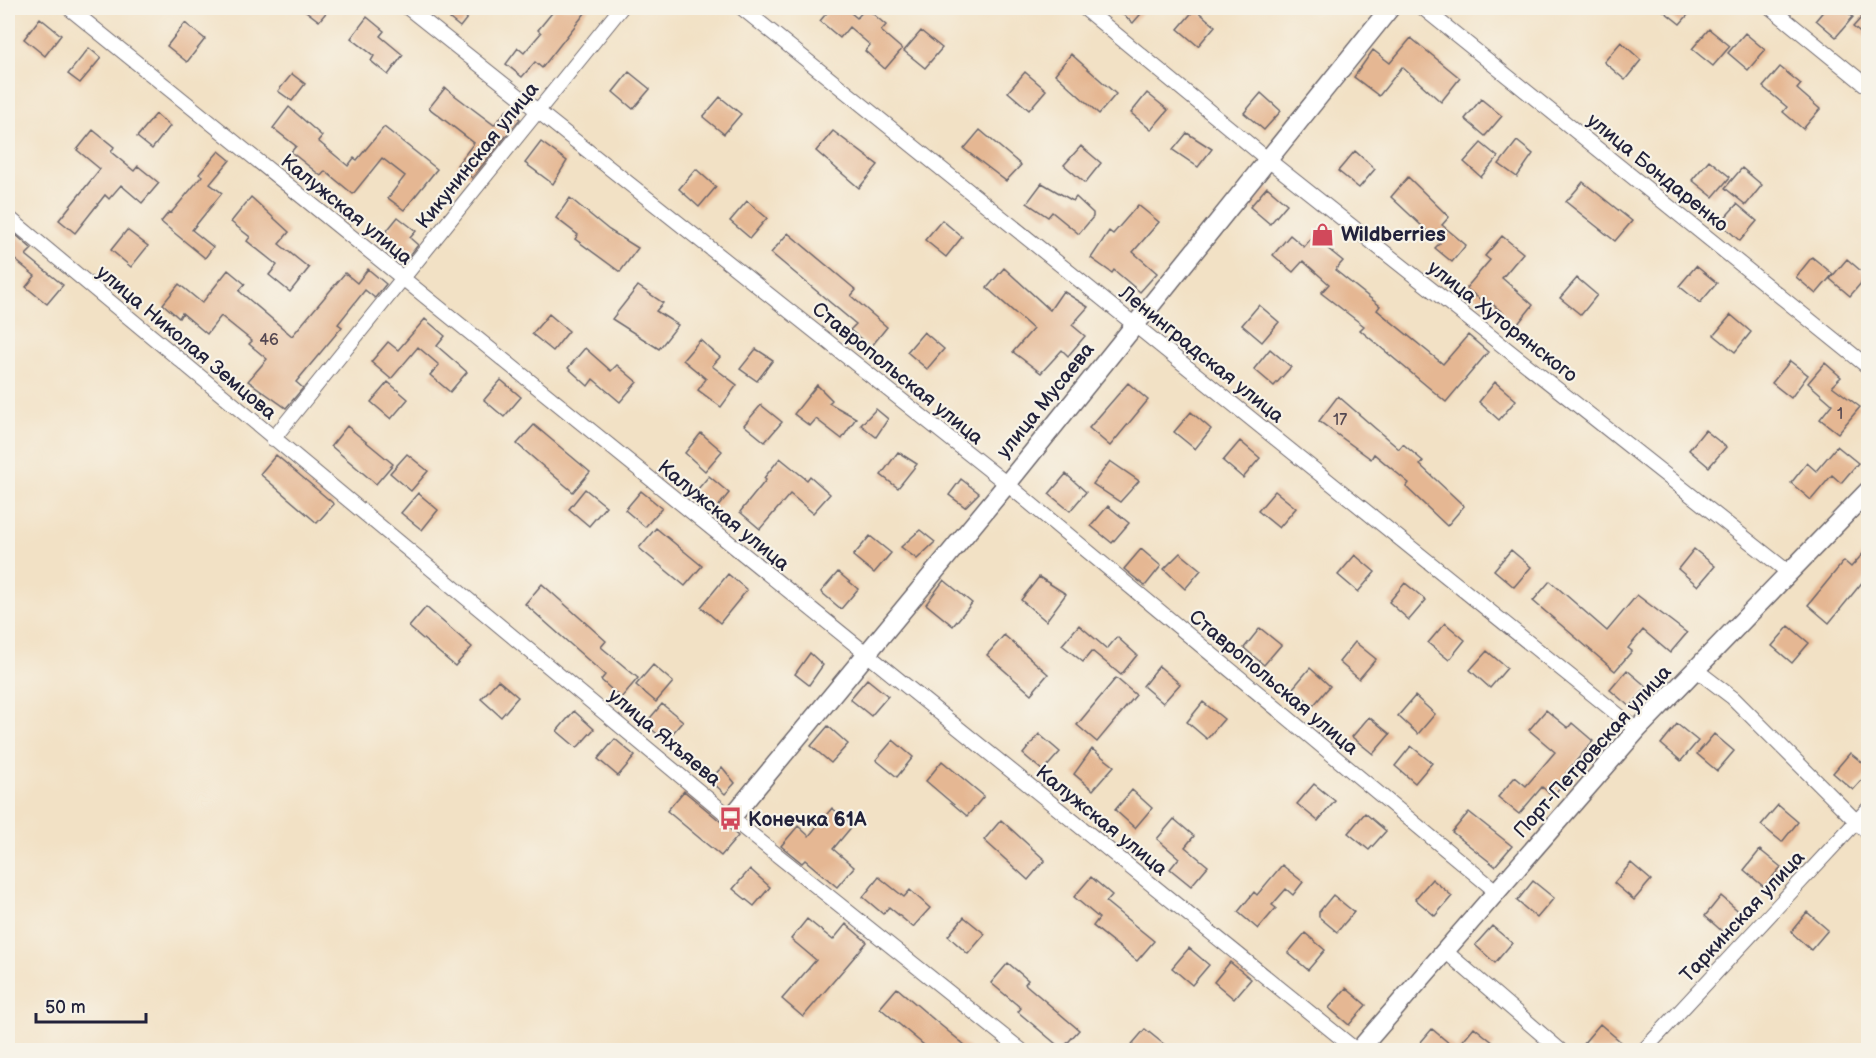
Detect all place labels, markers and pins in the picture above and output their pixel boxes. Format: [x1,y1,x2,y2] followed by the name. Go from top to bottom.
[1310,221,1336,247] shop icon: Wildberries
[1341,223,1446,247] place label: Wildberries
[717,806,743,832] bus stop icon: Конечка 61А
[748,808,867,832] place label: Конечка 61А

